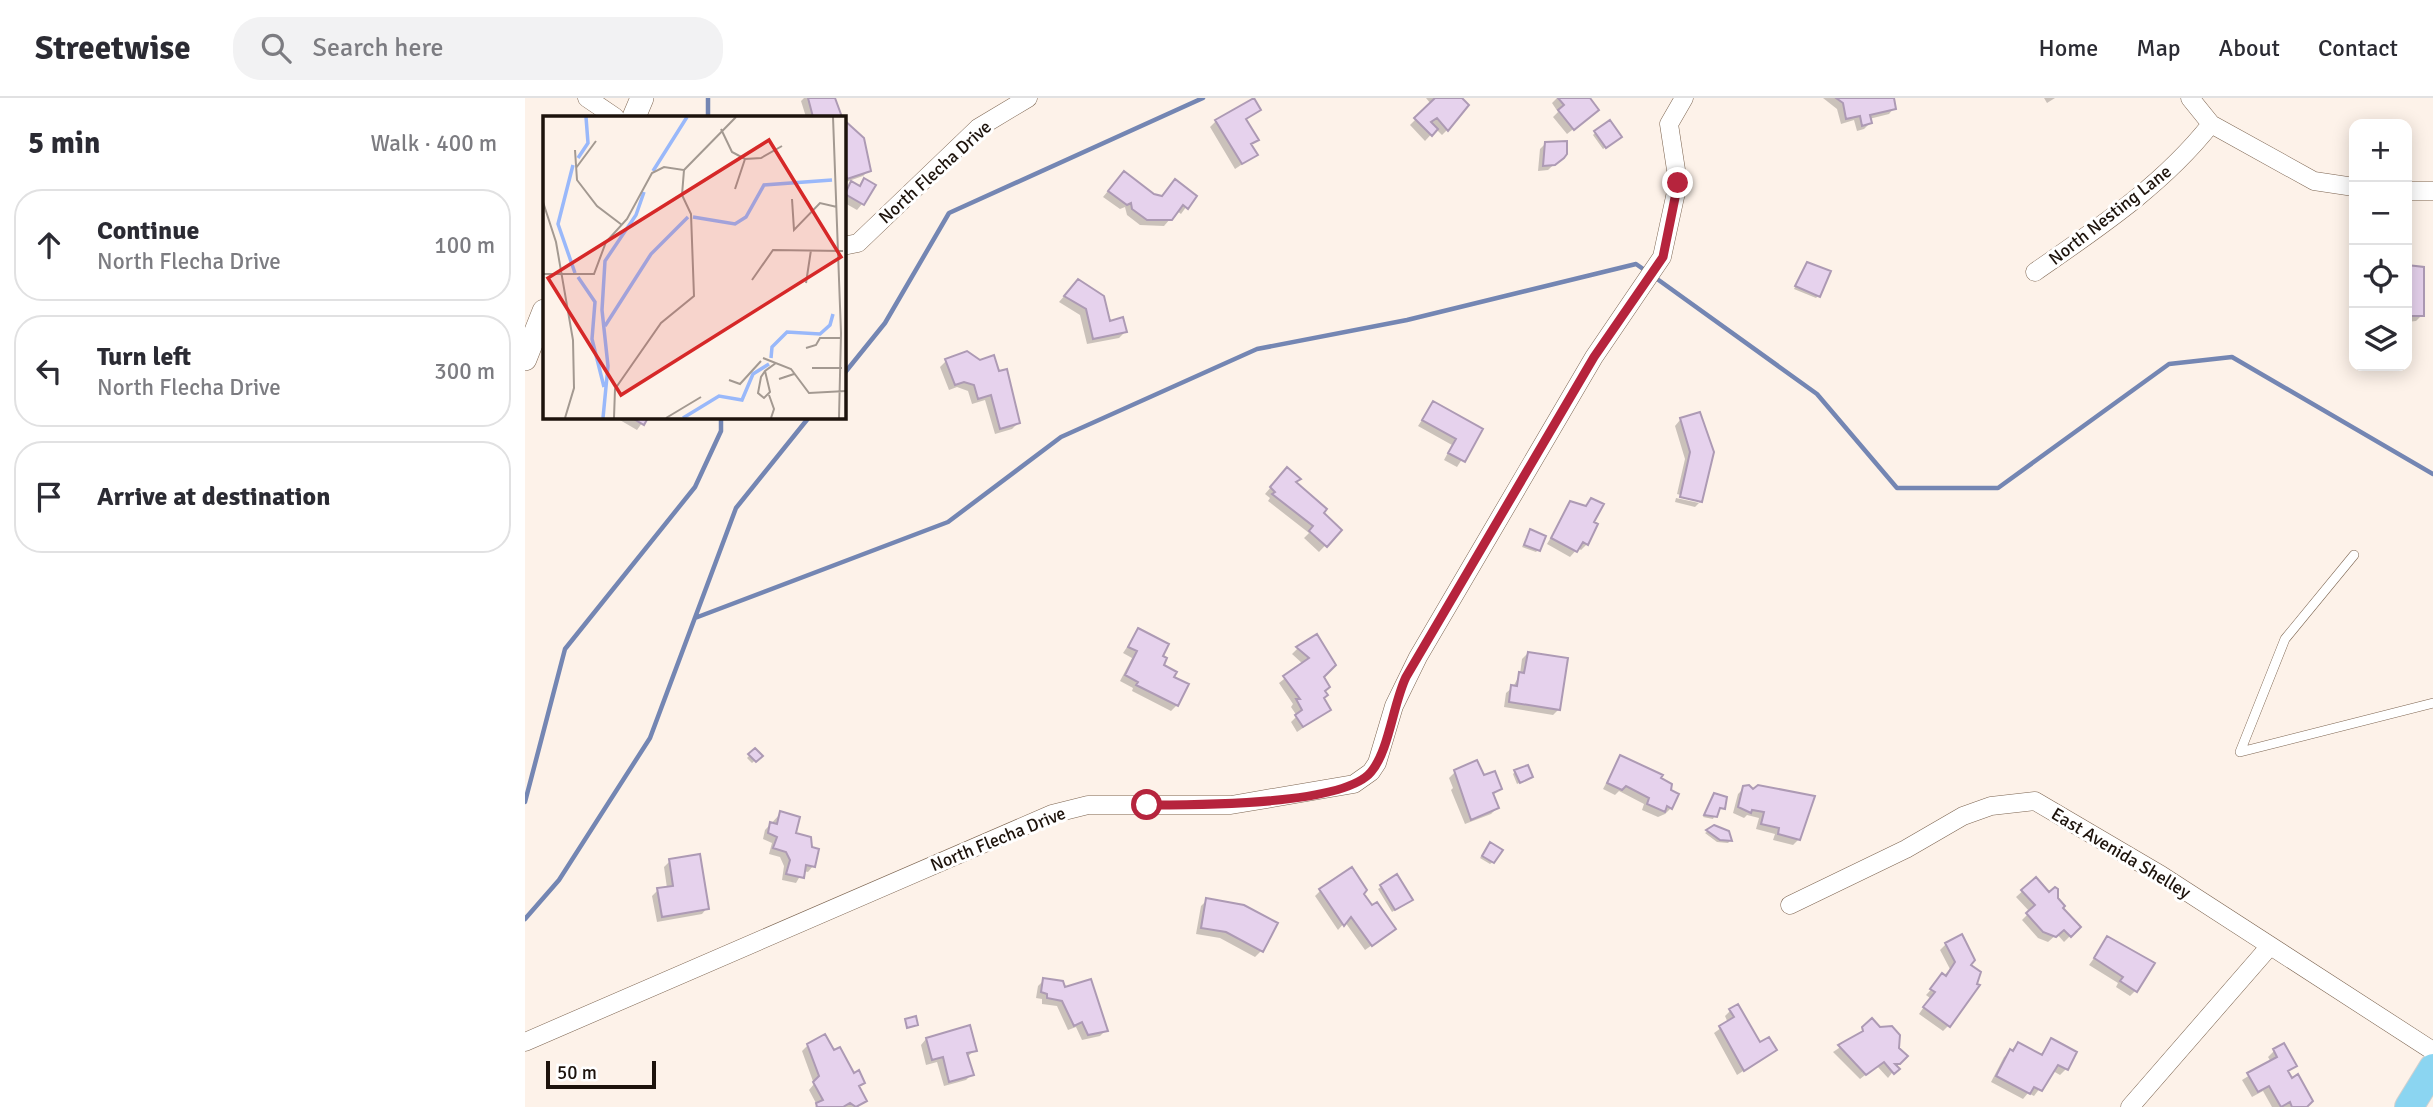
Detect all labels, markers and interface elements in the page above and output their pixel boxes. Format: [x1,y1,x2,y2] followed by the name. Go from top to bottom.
[233,17,723,80] search box
[35,28,191,69] text: Streetwise
[257,29,295,67] icon: search
[313,32,444,64] text: Search here
[2038,33,2098,63] text: Home
[2136,33,2181,63] text: Map
[2219,33,2280,63] text: About
[2318,33,2398,63] text: Contact
[543,116,845,418] inset map
[874,116,996,228] street label: North Flecha Drive
[2349,119,2412,371] map controls
[2349,119,2412,182] button: +
[28,125,100,162] text: 5 min
[371,129,497,158] text: Walk · 400 m
[2044,160,2176,270] street label: North Nesting Lane
[1662,167,1693,198] route end
[2349,182,2412,245] button: −
[97,215,199,247] text: Continue
[30,226,68,264] icon: ahead
[434,231,495,260] text: 100 m
[2349,245,2412,308] button: locate
[97,247,281,276] text: North Flecha Drive
[2349,308,2412,371] button: layers
[97,341,191,373] text: Turn left
[30,352,68,390] icon: left
[434,357,495,386] text: 300 m
[97,373,281,402] text: North Flecha Drive
[30,478,68,516] icon: arrive
[97,481,330,513] text: Arrive at destination
[1131,789,1162,820] route start
[927,802,1069,876] street label: North Flecha Drive
[2047,803,2195,904] street label: East Avenida Shelley
[546,1058,656,1090] scale bar
[557,1061,597,1085] text: 50 m

